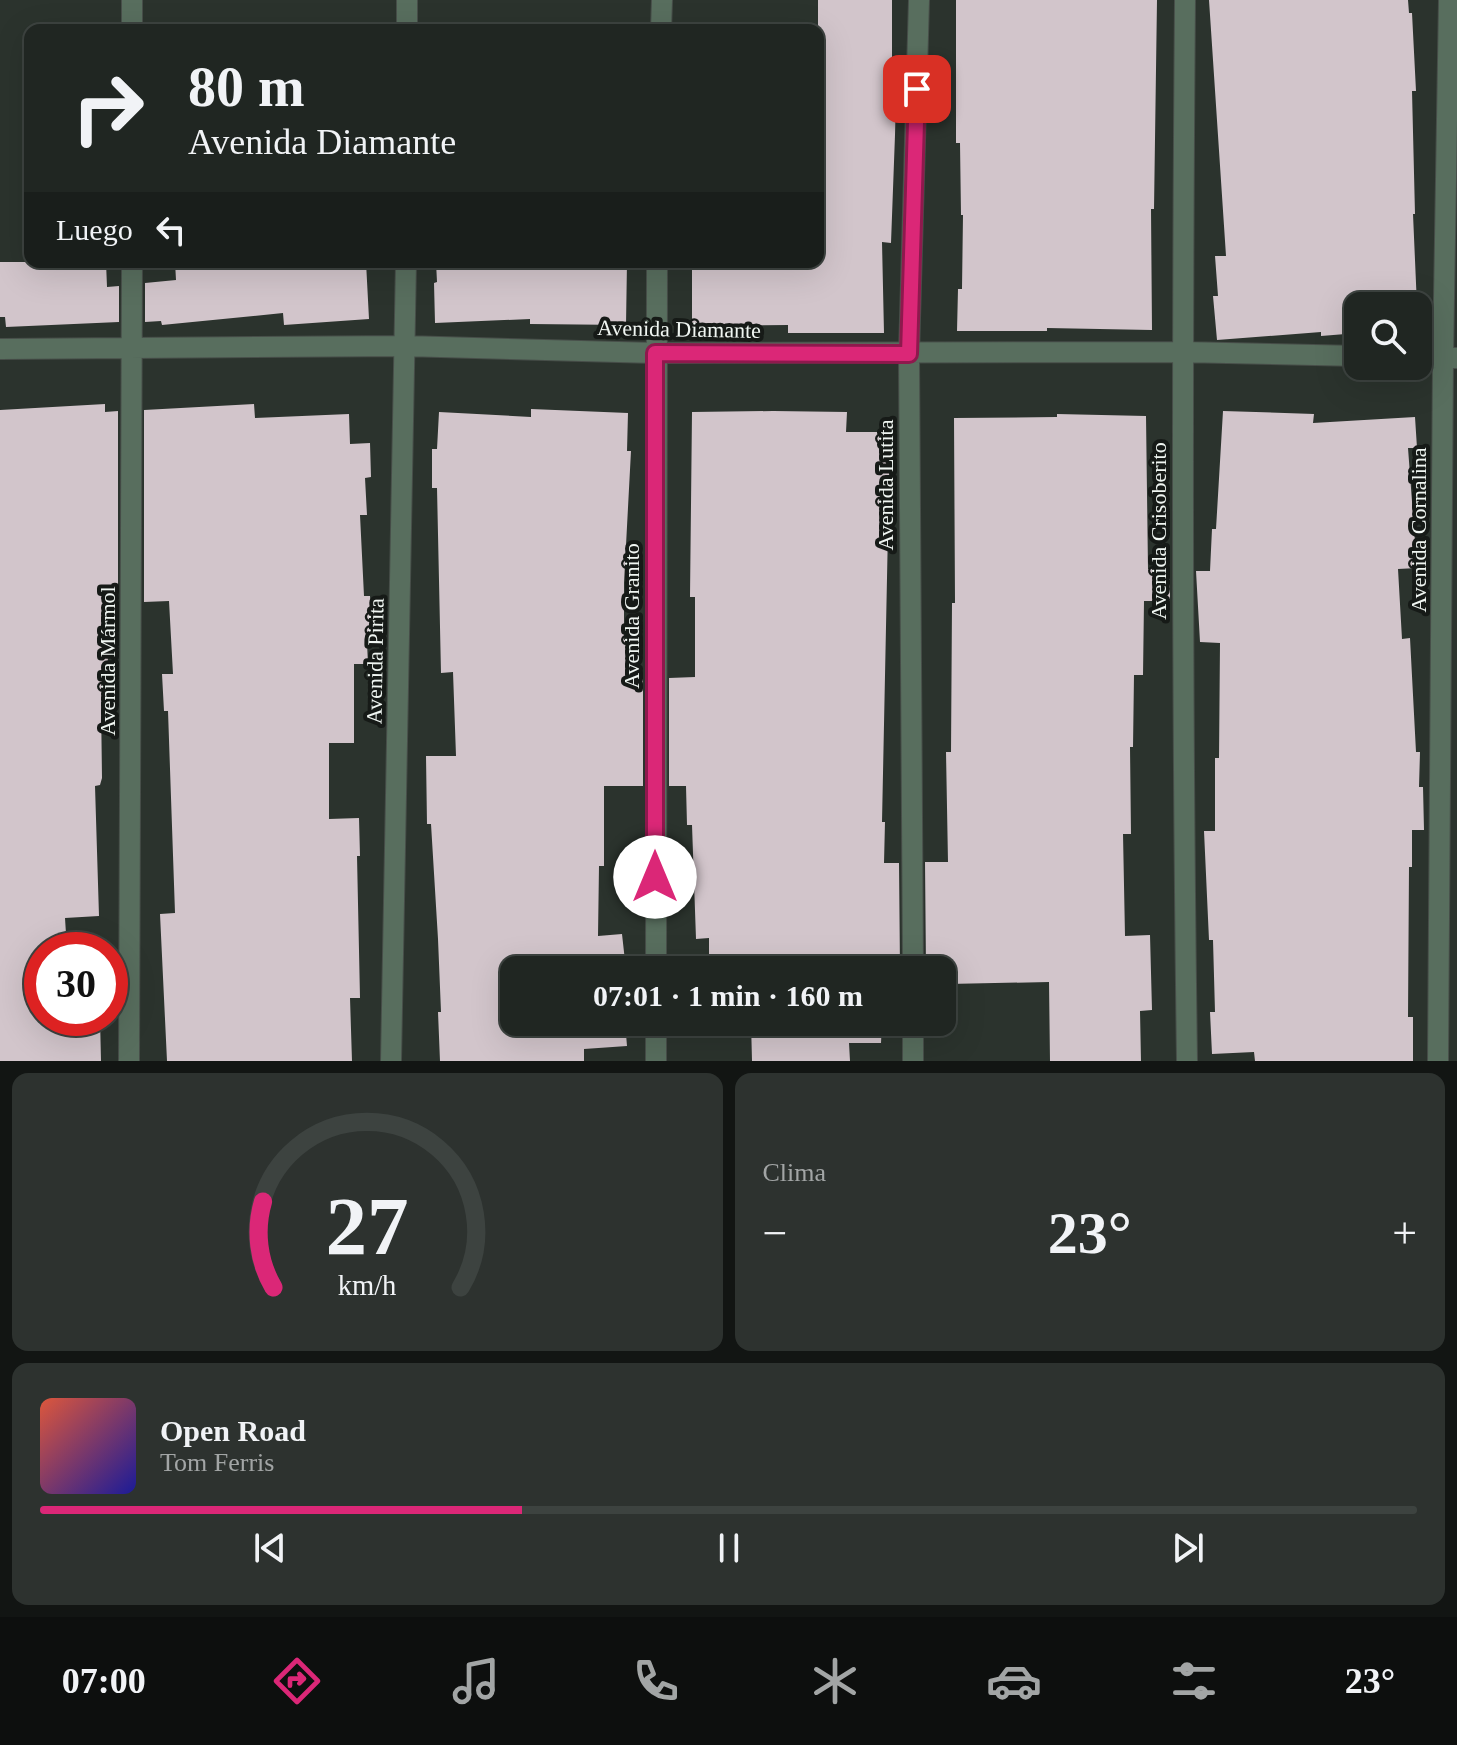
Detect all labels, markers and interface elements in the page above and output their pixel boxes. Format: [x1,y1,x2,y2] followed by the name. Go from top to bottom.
[883,55,951,123] pin
[56,56,160,160] icon: right
[188,56,305,118] text: 80 m
[895,67,939,111] icon: arrive
[188,122,456,162] text: Avenida Diamante
[149,208,193,252] icon: left
[56,213,133,246] text: Luego
[1344,292,1432,380] map controls
[1344,292,1432,380] button: search
[597,315,761,343] street label: Avenida Diamante
[873,419,898,550] street label: Avenida Lutita
[1146,442,1171,620] street label: Avenida Crisoberito
[1406,447,1431,613] street label: Avenida Cornalina
[619,543,644,689] street label: Avenida Granito
[95,586,120,736] street label: Avenida Mármol
[361,598,389,724] street label: Avenida Pirita
[613,835,697,919] position arrow
[24,932,128,1036] speed limit sign: 30
[593,979,863,1012] text: 07:01 · 1 min · 160 m
[763,1158,826,1187] text: Clima
[326,1180,409,1272] text: 27
[1048,1200,1132,1266] text: 23°
[763,1209,787,1258] text: −
[1392,1209,1417,1258] text: +
[338,1270,397,1301] text: km/h
[160,1414,306,1447] text: Open Road
[160,1448,274,1477] text: Tom Ferris
[248,1526,292,1570] icon: previous
[707,1526,751,1570] icon: pause
[1166,1526,1210,1570] icon: next
[269,1653,325,1709] icon: directions
[448,1653,504,1709] icon: music
[628,1653,684,1709] icon: phone
[807,1653,863,1709] icon: climate
[986,1653,1042,1709] icon: car
[1166,1653,1222,1709] icon: filters
[62,1661,146,1701] text: 07:00
[1345,1661,1395,1701] text: 23°

